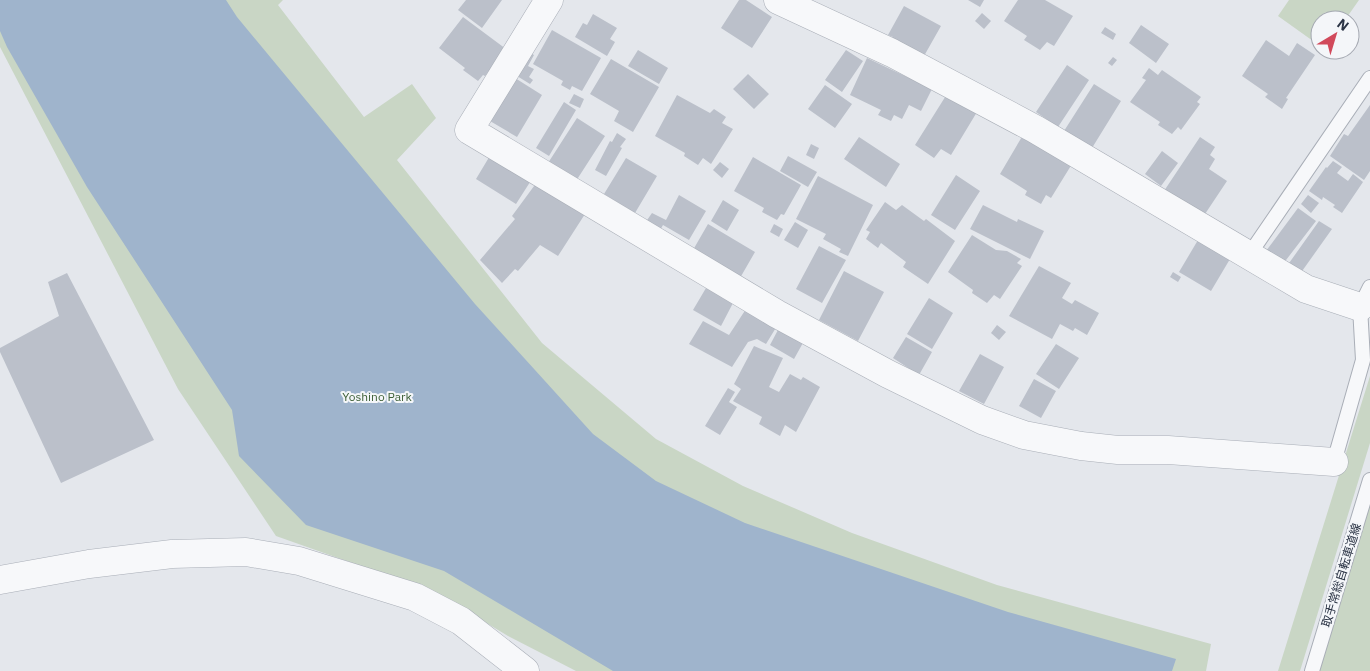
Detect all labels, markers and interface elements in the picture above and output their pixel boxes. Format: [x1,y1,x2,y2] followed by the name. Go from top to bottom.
[1310,10,1360,60] north arrow
[1333,15,1353,35] text: N
[342,389,412,404] park label: Yoshino Park
[1318,521,1364,629] street label: 取手常総自転車道線

